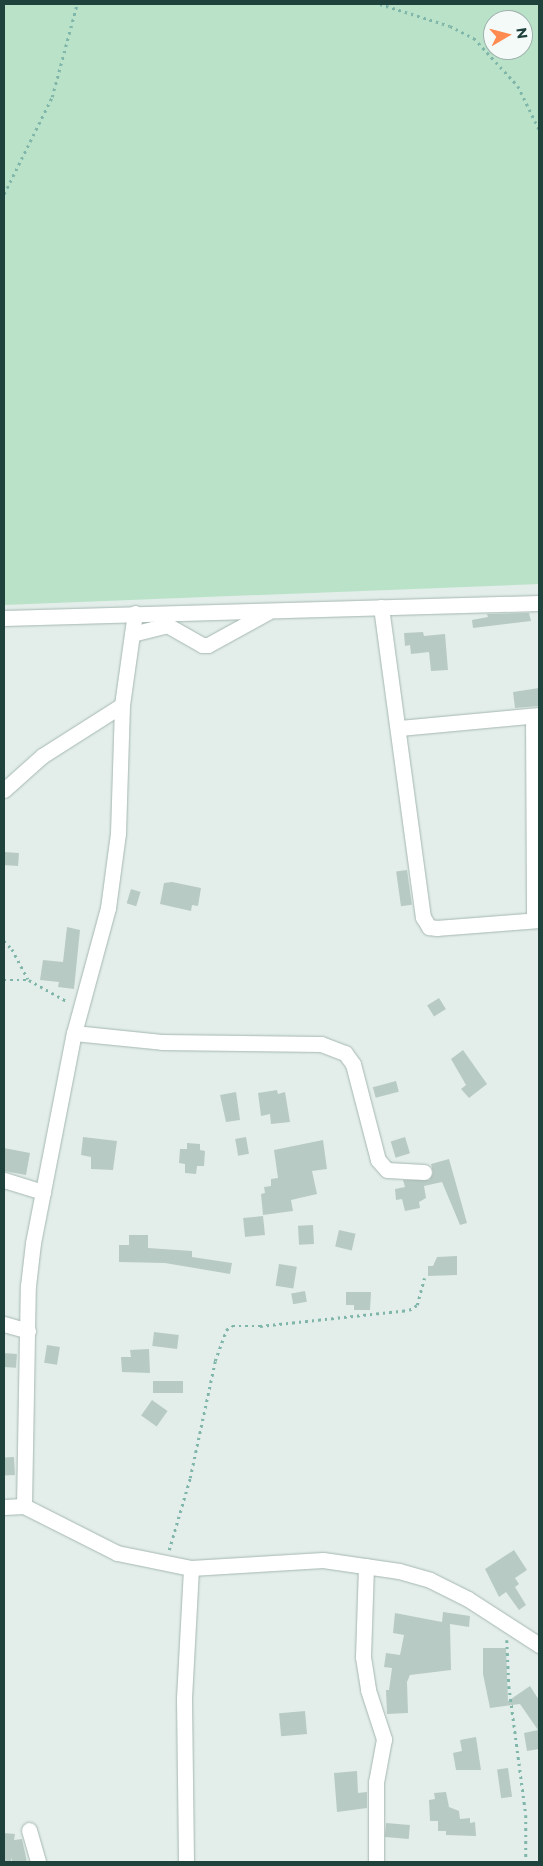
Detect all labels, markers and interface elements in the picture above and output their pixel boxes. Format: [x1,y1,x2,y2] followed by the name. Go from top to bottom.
[483,10,533,60] north arrow
[512,26,532,40] text: N

